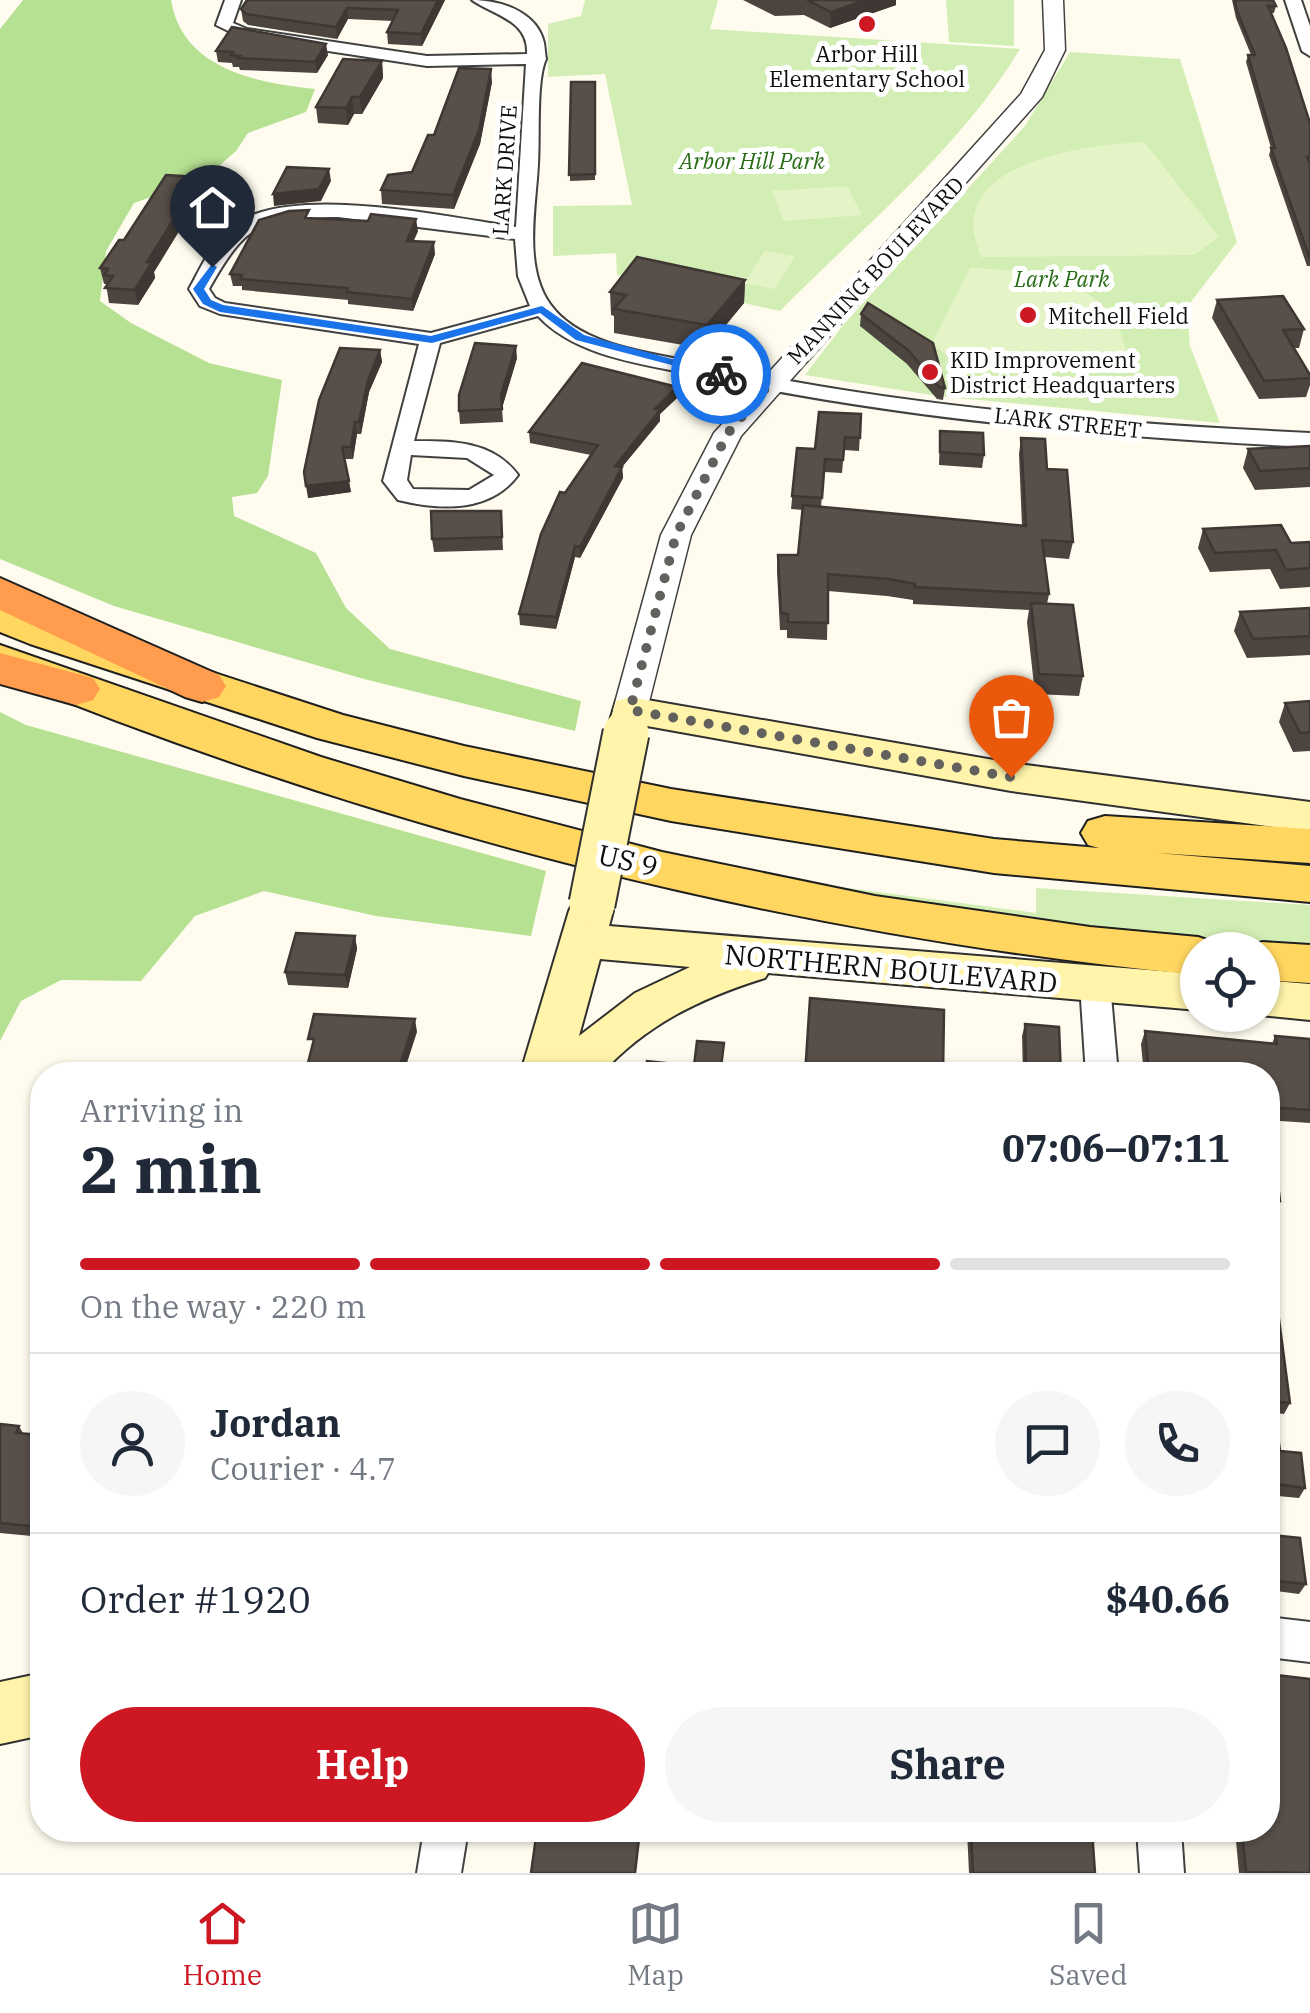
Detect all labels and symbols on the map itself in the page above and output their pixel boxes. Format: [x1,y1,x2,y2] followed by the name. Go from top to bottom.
[856,13,878,35] marker: Arbor Hill Elementary School
[769,39,965,93] place label: Arbor Hill Elementary School
[485,104,523,236] street label: LARK DRIVE
[677,146,825,175] park label: Arbor Hill Park
[170,165,255,268] pin
[780,170,970,370] street label: MANNING BOULEVARD
[1013,264,1110,293] park label: Lark Park
[1048,301,1189,330] place label: Mitchell Field
[1017,304,1039,326] marker: Mitchell Field
[671,324,771,424] courier
[950,345,1175,399] place label: KID Improvement District Headquarters
[919,361,941,383] marker: KID Improvement District Headquarters
[993,400,1143,444] street label: LARK STREET
[969,675,1054,778] pin
[594,835,662,885] street label: US 9
[723,935,1059,1001] street label: NORTHERN BOULEVARD

